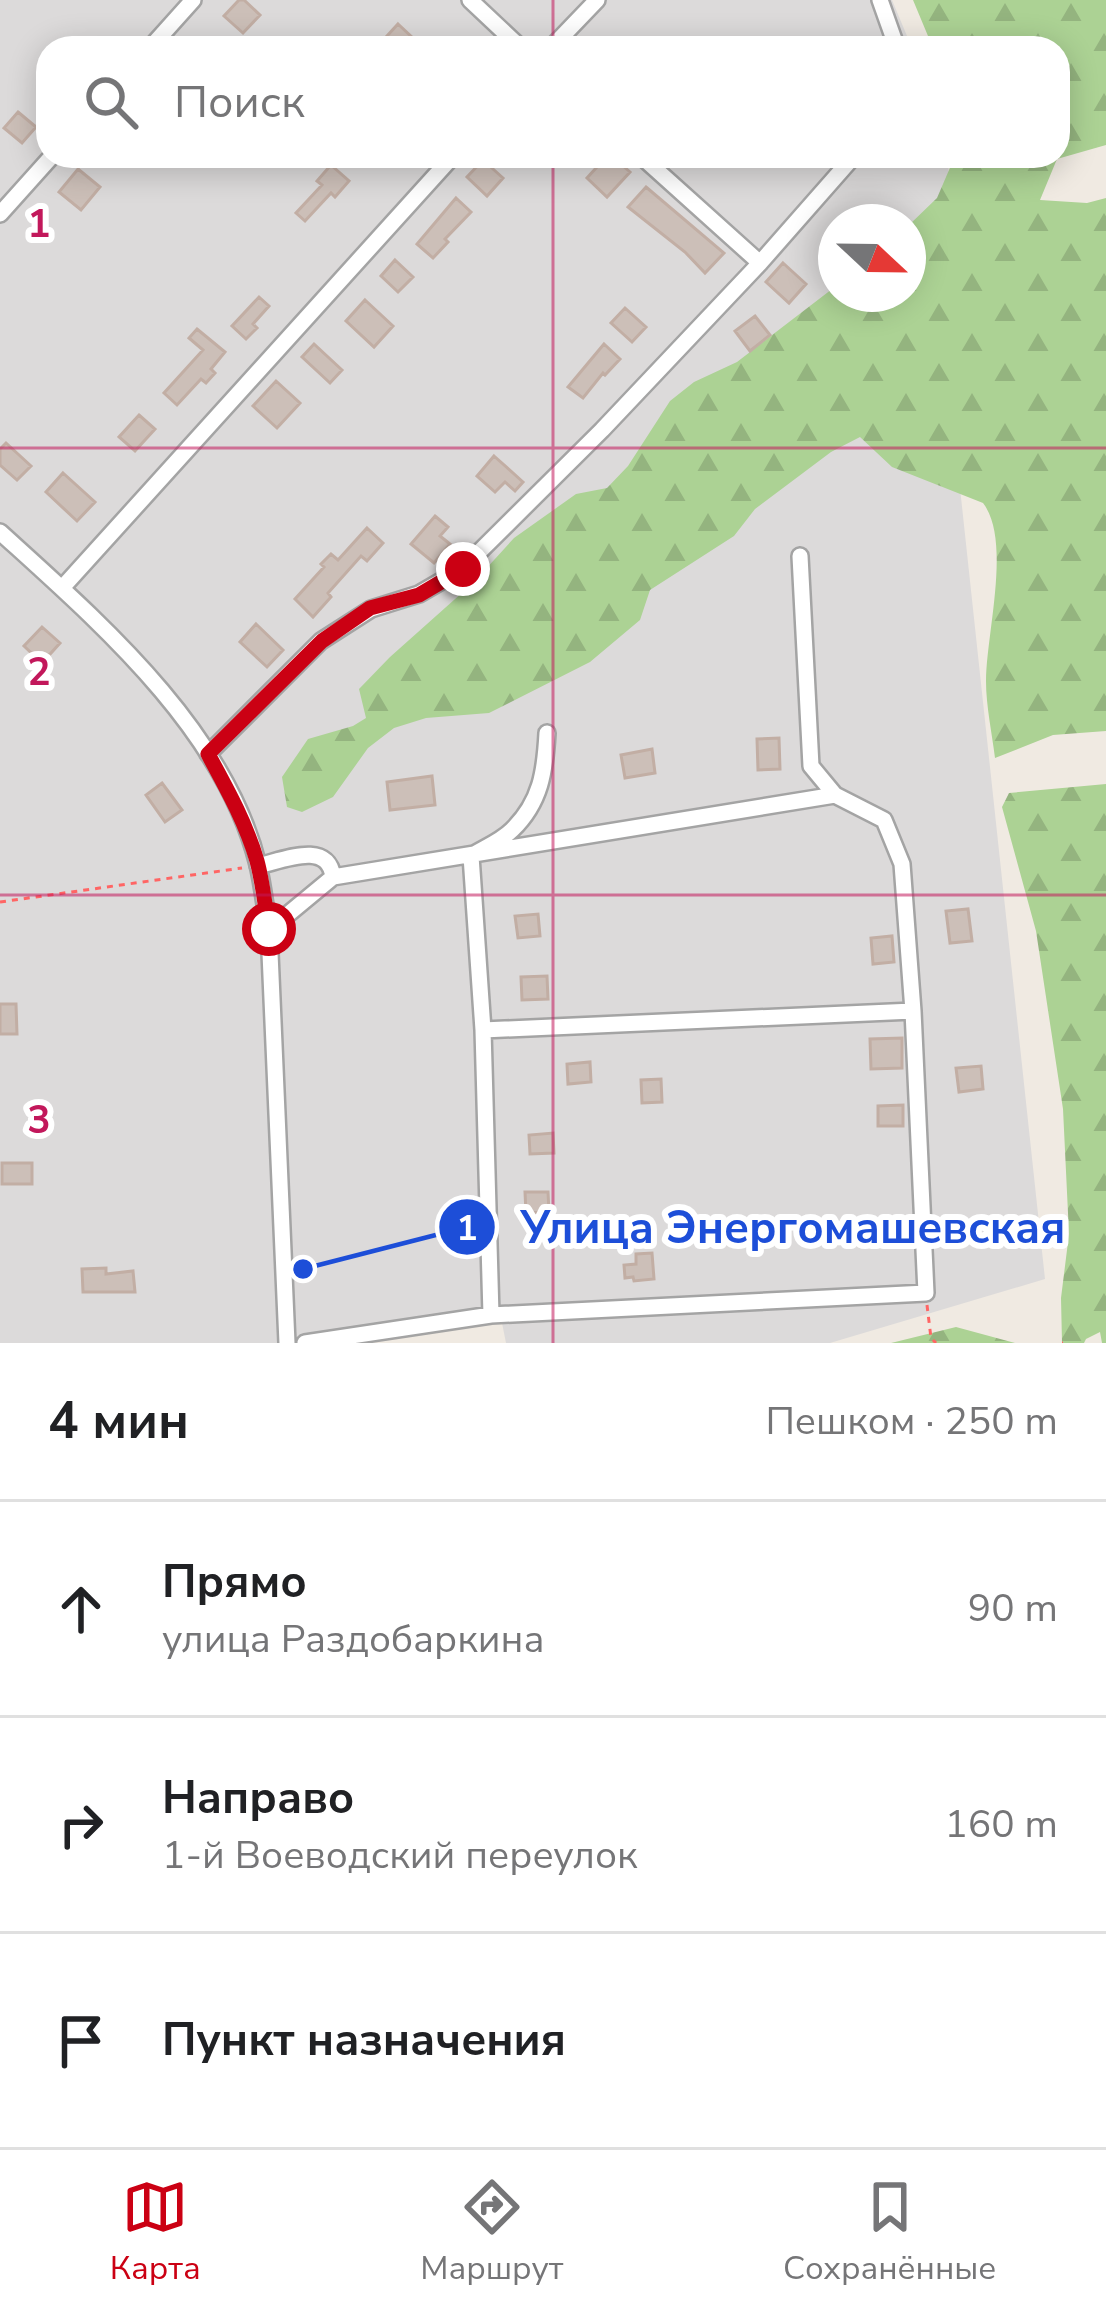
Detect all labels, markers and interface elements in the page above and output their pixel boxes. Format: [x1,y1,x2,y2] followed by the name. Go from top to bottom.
[36,36,1070,168] search box
[78,69,144,135] icon: search
[174,72,305,133] text: Поиск
[27,198,51,251] text: 1
[818,204,926,312] north arrow
[436,542,490,596] route end
[27,646,51,699] text: 2
[242,902,296,956] route start
[27,1094,51,1147] text: 3
[437,1186,1089,1267] callout: Улица Энергомашевская
[520,1198,1065,1259] text: Улица Энергомашевская
[456,1204,478,1253] text: 1
[48,1386,189,1456] text: 4 мин
[765,1395,1058,1448] text: Пешком · 250 m
[162,1552,307,1613] text: Прямо
[48,1576,114,1642] icon: ahead
[968,1582,1058,1635] text: 90 m
[162,1613,544,1666] text: улица Раздобаркина
[162,1768,354,1829] text: Направо
[48,1792,114,1858] icon: right
[944,1798,1058,1851] text: 160 m
[162,1829,638,1882] text: 1-й Воеводский переулок
[48,2008,114,2074] icon: arrive
[162,2010,566,2071] text: Пункт назначения
[110,2174,201,2291] tab: Карта
[420,2174,564,2291] tab: Маршрут
[783,2174,996,2291] tab: Сохранённые

